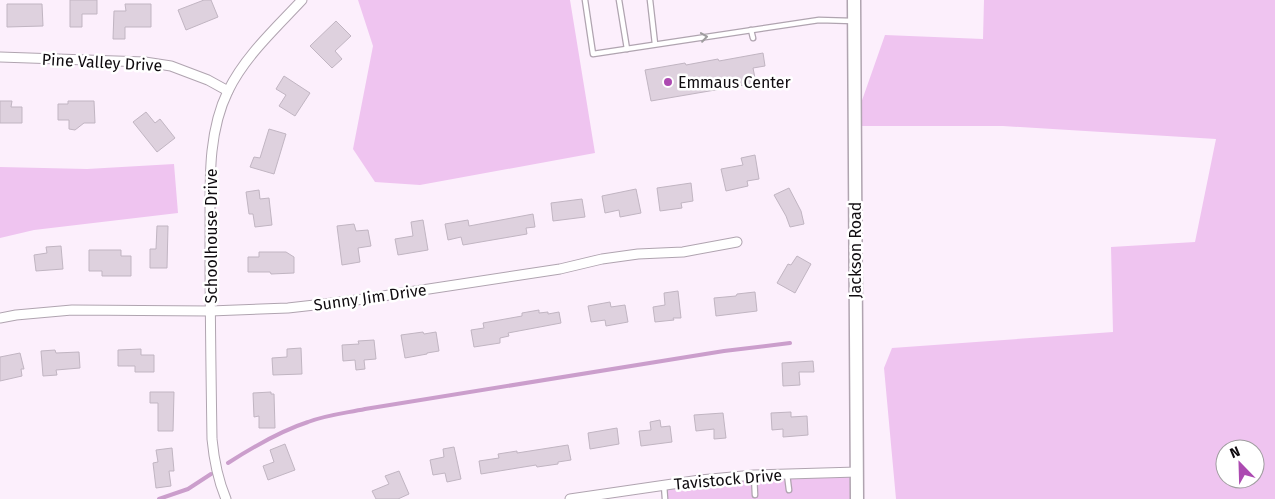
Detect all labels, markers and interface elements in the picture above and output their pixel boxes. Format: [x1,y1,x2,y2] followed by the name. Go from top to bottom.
[700,32,708,43] one-way arrow
[41,50,163,75] street label: Pine Valley Drive
[678,73,792,92] place label: Emmaus Center
[662,76,674,88] marker: Emmaus Center
[202,168,221,304] street label: Schoolhouse Drive
[846,202,865,298] street label: Jackson Road
[312,280,428,315] street label: Sunny Jim Drive
[1215,439,1265,489] north arrow
[1228,443,1243,462] text: N
[673,465,783,494] street label: Tavistock Drive

